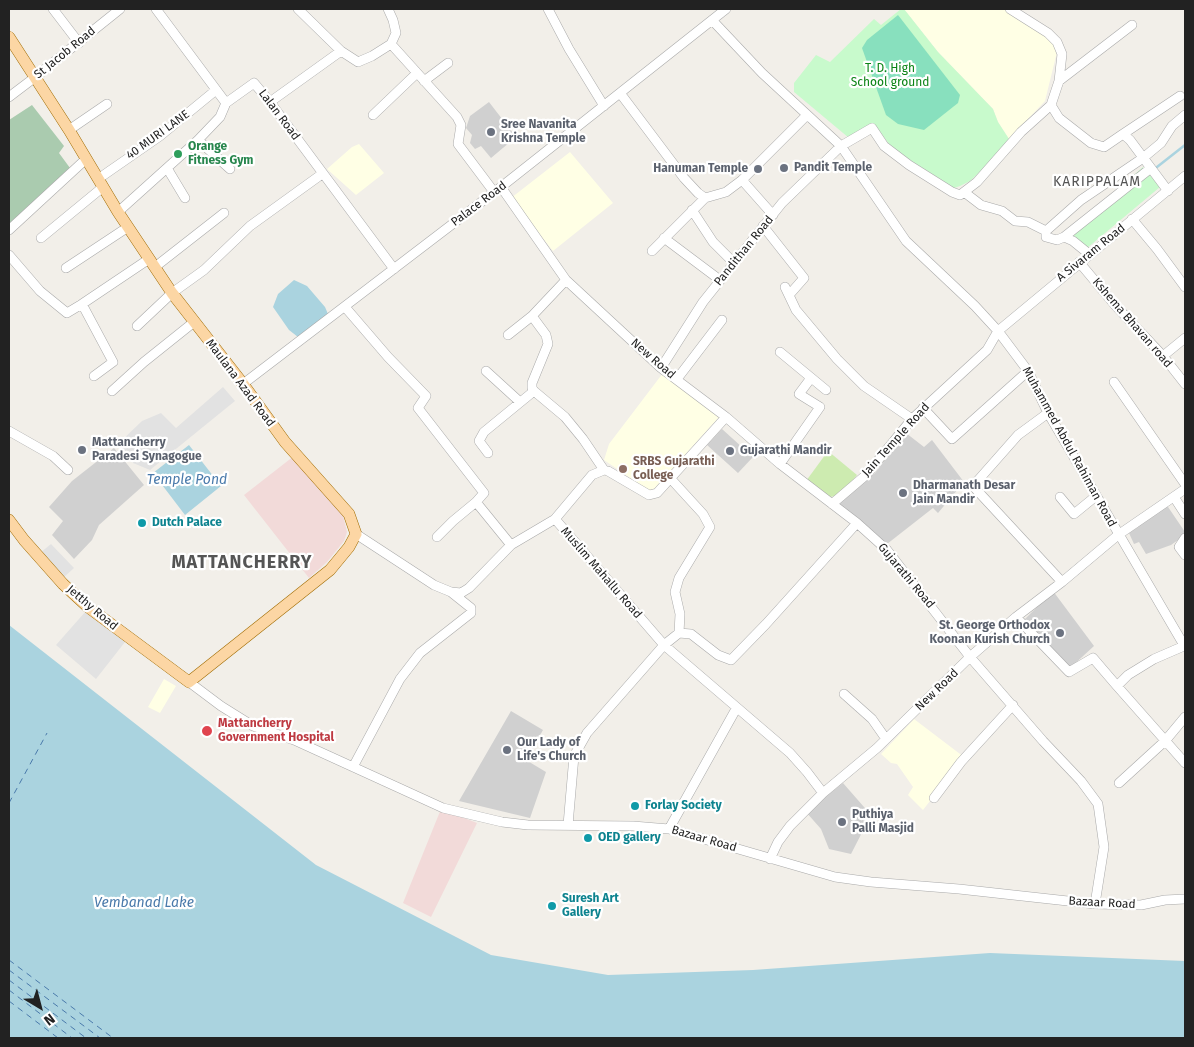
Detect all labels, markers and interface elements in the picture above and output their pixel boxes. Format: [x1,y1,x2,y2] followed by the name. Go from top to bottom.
[31,24,99,82] street label: St Jacob Road
[851,62,929,90] park label: T. D. High School ground
[255,87,303,143] street label: Lalan Road
[123,107,193,163] street label: 40 MURI LANE
[501,118,586,146] place label: Sree Navanita Krishna Temple
[485,126,497,138] marker: Sree Navanita Krishna Temple
[188,140,254,168] place label: Orange Fitness Gym
[172,148,184,160] marker: Orange Fitness Gym
[794,161,872,175] place label: Pandit Temple
[653,162,748,176] place label: Hanuman Temple
[778,162,790,174] marker: Pandit Temple
[752,163,764,175] marker: Hanuman Temple
[1052,174,1142,190] district label: KARIPPALAM
[448,179,510,229] street label: Palace Road
[711,213,777,289] street label: Pandithan Road
[1054,221,1128,285] street label: A Sivaram Road
[1089,275,1175,371] street label: Kshema Bhavan road
[202,336,278,430] street label: Maulana Azad Road
[628,336,678,382] street label: New Road
[1019,364,1119,530] street label: Muhammed Abdul Rahiman Road
[859,400,933,480] street label: Jain Temple Road
[92,436,202,464] place label: Mattancherry Paradesi Synagogue
[76,444,88,456] marker: Mattancherry Paradesi Synagogue
[740,444,832,458] place label: Gujarathi Mandir
[724,445,736,457] marker: Gujarathi Mandir
[633,455,715,483] place label: SRBS Gujarathi College
[617,463,629,475] marker: SRBS Gujarathi College
[147,472,227,488] water label: Temple Pond
[913,479,1015,507] place label: Dharmanath Desar Jain Mandir
[897,487,909,499] marker: Dharmanath Desar Jain Mandir
[152,516,222,530] place label: Dutch Palace
[136,517,148,529] marker: Dutch Palace
[557,524,645,622] street label: Muslim Mahallu Road
[875,540,937,612] street label: Gujarathi Road
[170,552,314,574] district label: MATTANCHERRY
[63,582,121,634] street label: Jetthy Road
[930,619,1050,647] place label: St. George Orthodox Koonan Kurish Church
[1054,627,1066,639] marker: St. George Orthodox Koonan Kurish Church
[913,666,961,714] street label: New Road
[218,717,334,745] place label: Mattancherry Government Hospital
[200,724,214,738] marker: Mattancherry Government Hospital
[517,736,586,764] place label: Our Lady of Life's Church
[501,744,513,756] marker: Our Lady of Life's Church
[645,799,722,813] place label: Forlay Society
[629,800,641,812] marker: Forlay Society
[852,808,914,836] place label: Puthiya Palli Masjid
[836,816,848,828] marker: Puthiya Palli Masjid
[670,823,738,855] street label: Bazaar Road
[598,831,661,845] place label: OED gallery
[582,832,594,844] marker: OED gallery
[562,892,619,920] place label: Suresh Art Gallery
[1068,894,1136,912] street label: Bazaar Road
[94,895,194,911] water label: Vembanad Lake
[546,900,558,912] marker: Suresh Art Gallery
[15,982,65,1032] north arrow
[41,1010,58,1029] text: N

